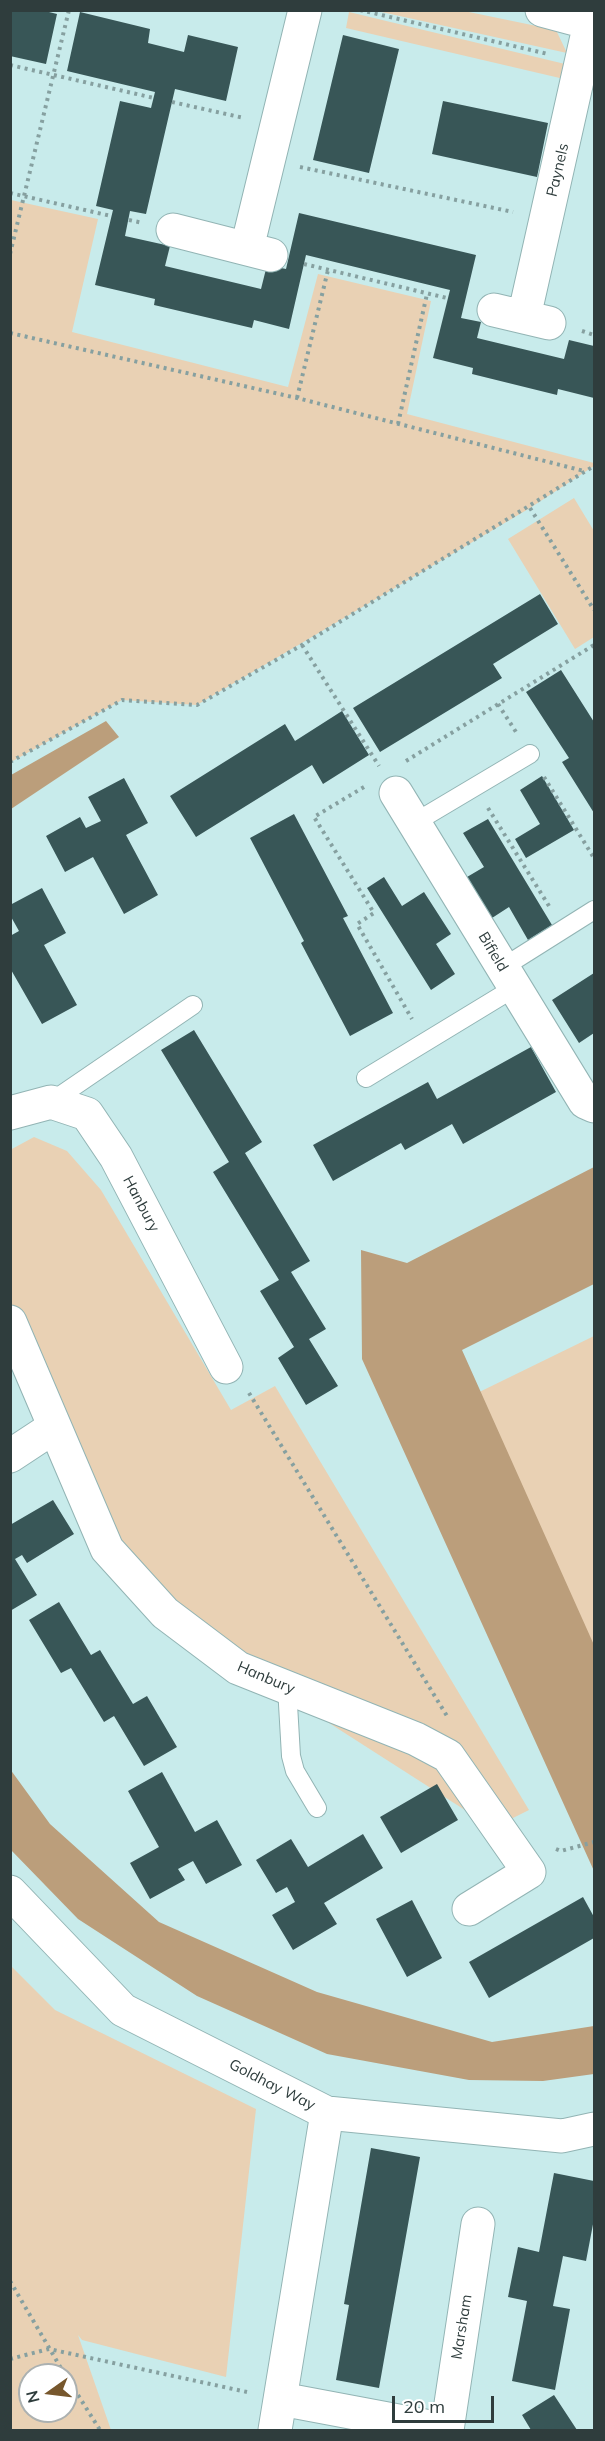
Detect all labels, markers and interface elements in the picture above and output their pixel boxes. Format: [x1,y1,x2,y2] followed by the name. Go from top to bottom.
[543,142,573,198] street label: Paynels
[474,929,512,975] street label: Bifield
[119,1173,163,1235] street label: Hanbury
[235,1658,297,1698] street label: Hanbury
[226,2056,318,2114] street label: Goldhay Way
[448,2293,476,2361] street label: Marsham
[18,2363,78,2423] north arrow
[395,2384,497,2422] scale bar
[21,2389,44,2405] text: N
[403,2395,445,2418] text: 20 m

